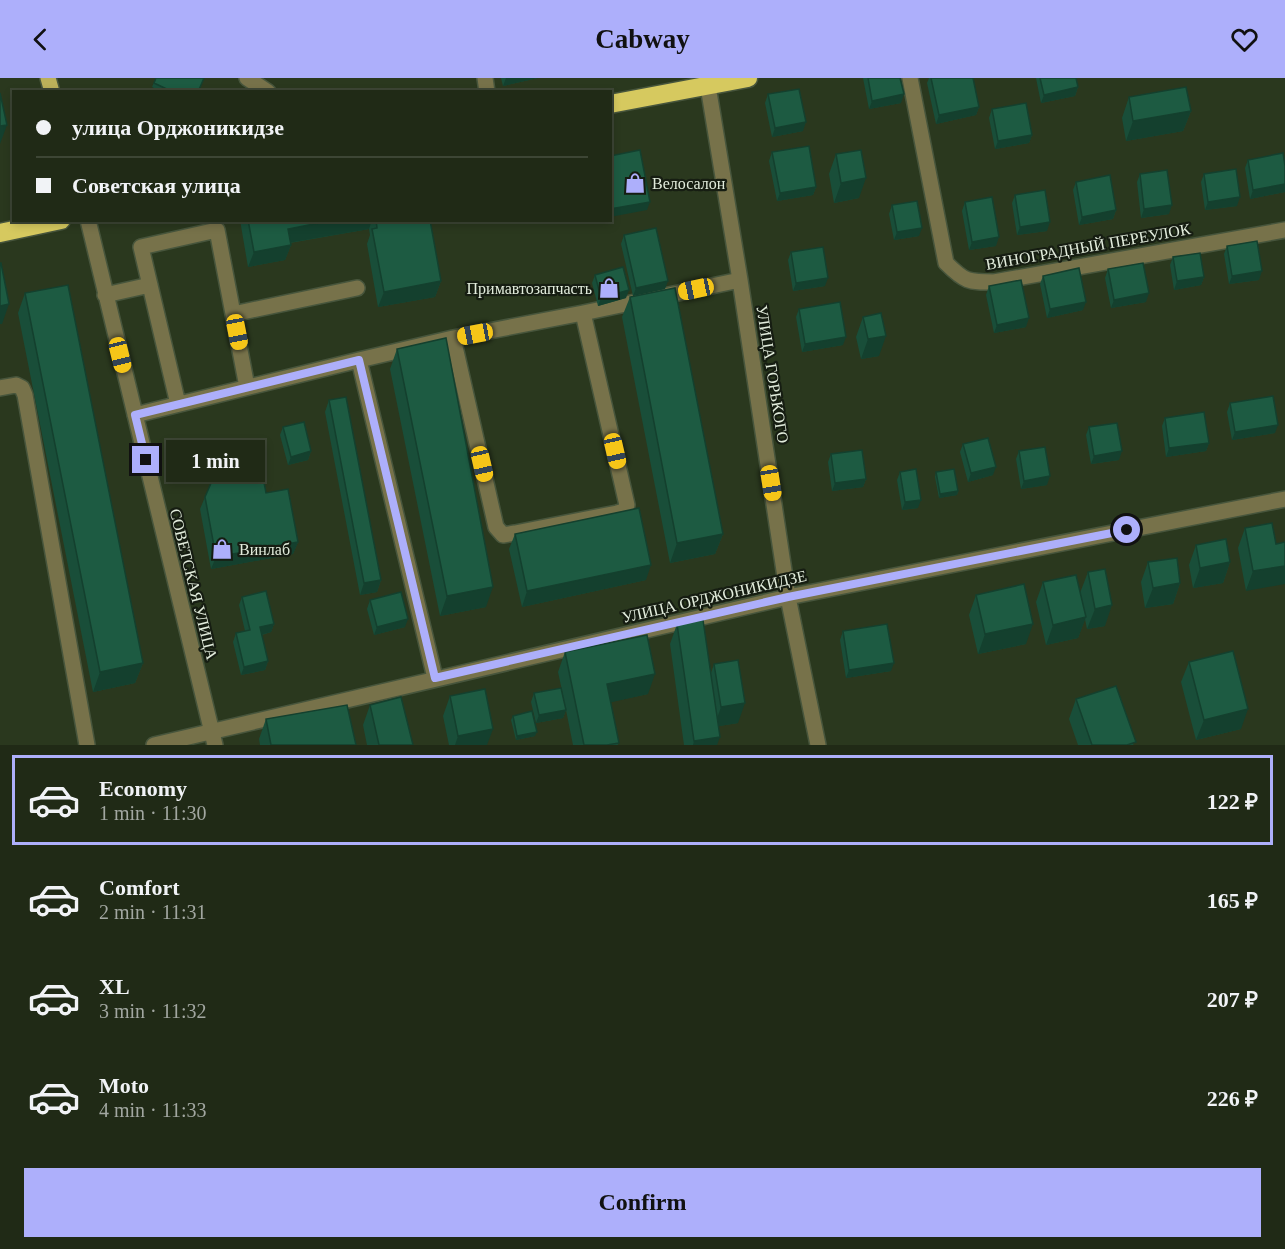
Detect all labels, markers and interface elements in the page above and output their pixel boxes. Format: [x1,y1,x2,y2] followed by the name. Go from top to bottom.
[24,23,57,56] icon: back
[1228,23,1261,56] icon: heart
[595,24,690,54] text: Cabway
[72,115,284,140] text: улица Орджоникидзе
[623,171,647,195] shop icon: Велосалон
[72,173,241,198] text: Советская улица
[652,175,726,192] place label: Велосалон
[984,219,1192,274] street label: ВИНОГРАДНЫЙ ПЕРЕУЛОК
[597,276,621,300] shop icon: Примавтозапчасть
[677,276,715,302] car
[467,280,592,298] place label: Примавтозапчасть
[752,304,792,445] street label: УЛИЦА ГОРЬКОГО
[225,313,249,351] car
[456,322,494,346] car
[107,335,133,375] car
[602,431,628,471] car
[167,439,266,481] callout: 1 min
[469,444,495,484] car
[132,446,159,473] route end
[191,450,240,472] text: 1 min
[759,464,783,502] car
[166,507,221,662] street label: СОВЕТСКАЯ УЛИЦА
[1113,516,1140,543] route start
[210,537,234,561] shop icon: Винлаб
[239,541,290,558] place label: Винлаб
[620,567,808,627] street label: УЛИЦА ОРДЖОНИКИДЗЕ
[27,773,81,827] icon: car
[99,776,187,801] text: Economy
[1207,789,1258,814] text: 122 ₽
[99,802,207,824] text: 1 min · 11:30
[27,872,81,926] icon: car
[99,875,180,900] text: Comfort
[1207,888,1258,913] text: 165 ₽
[99,901,207,923] text: 2 min · 11:31
[27,971,81,1025] icon: car
[99,974,130,999] text: XL
[1207,987,1258,1012] text: 207 ₽
[99,1000,207,1022] text: 3 min · 11:32
[27,1070,81,1124] icon: car
[99,1073,149,1098] text: Moto
[1207,1086,1258,1111] text: 226 ₽
[99,1099,207,1121] text: 4 min · 11:33
[24,1168,1261,1237] button: Confirm

